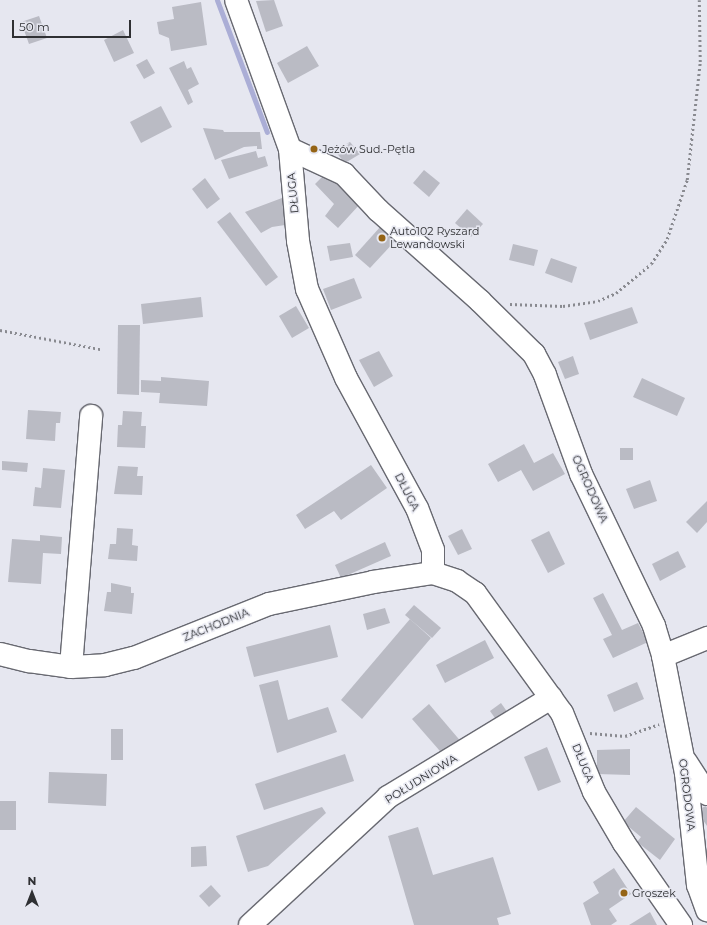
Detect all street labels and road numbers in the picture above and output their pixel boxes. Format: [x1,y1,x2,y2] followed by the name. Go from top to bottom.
[285,172,301,214] street label: DŁUGA
[569,453,611,525] street label: OGRODOWA
[392,471,422,513] street label: DŁUGA
[181,606,251,644] street label: ZACHODNIA
[569,742,597,784] street label: DŁUGA
[383,752,459,806] street label: POŁUDNIOWA
[676,758,698,832] street label: OGRODOWA

